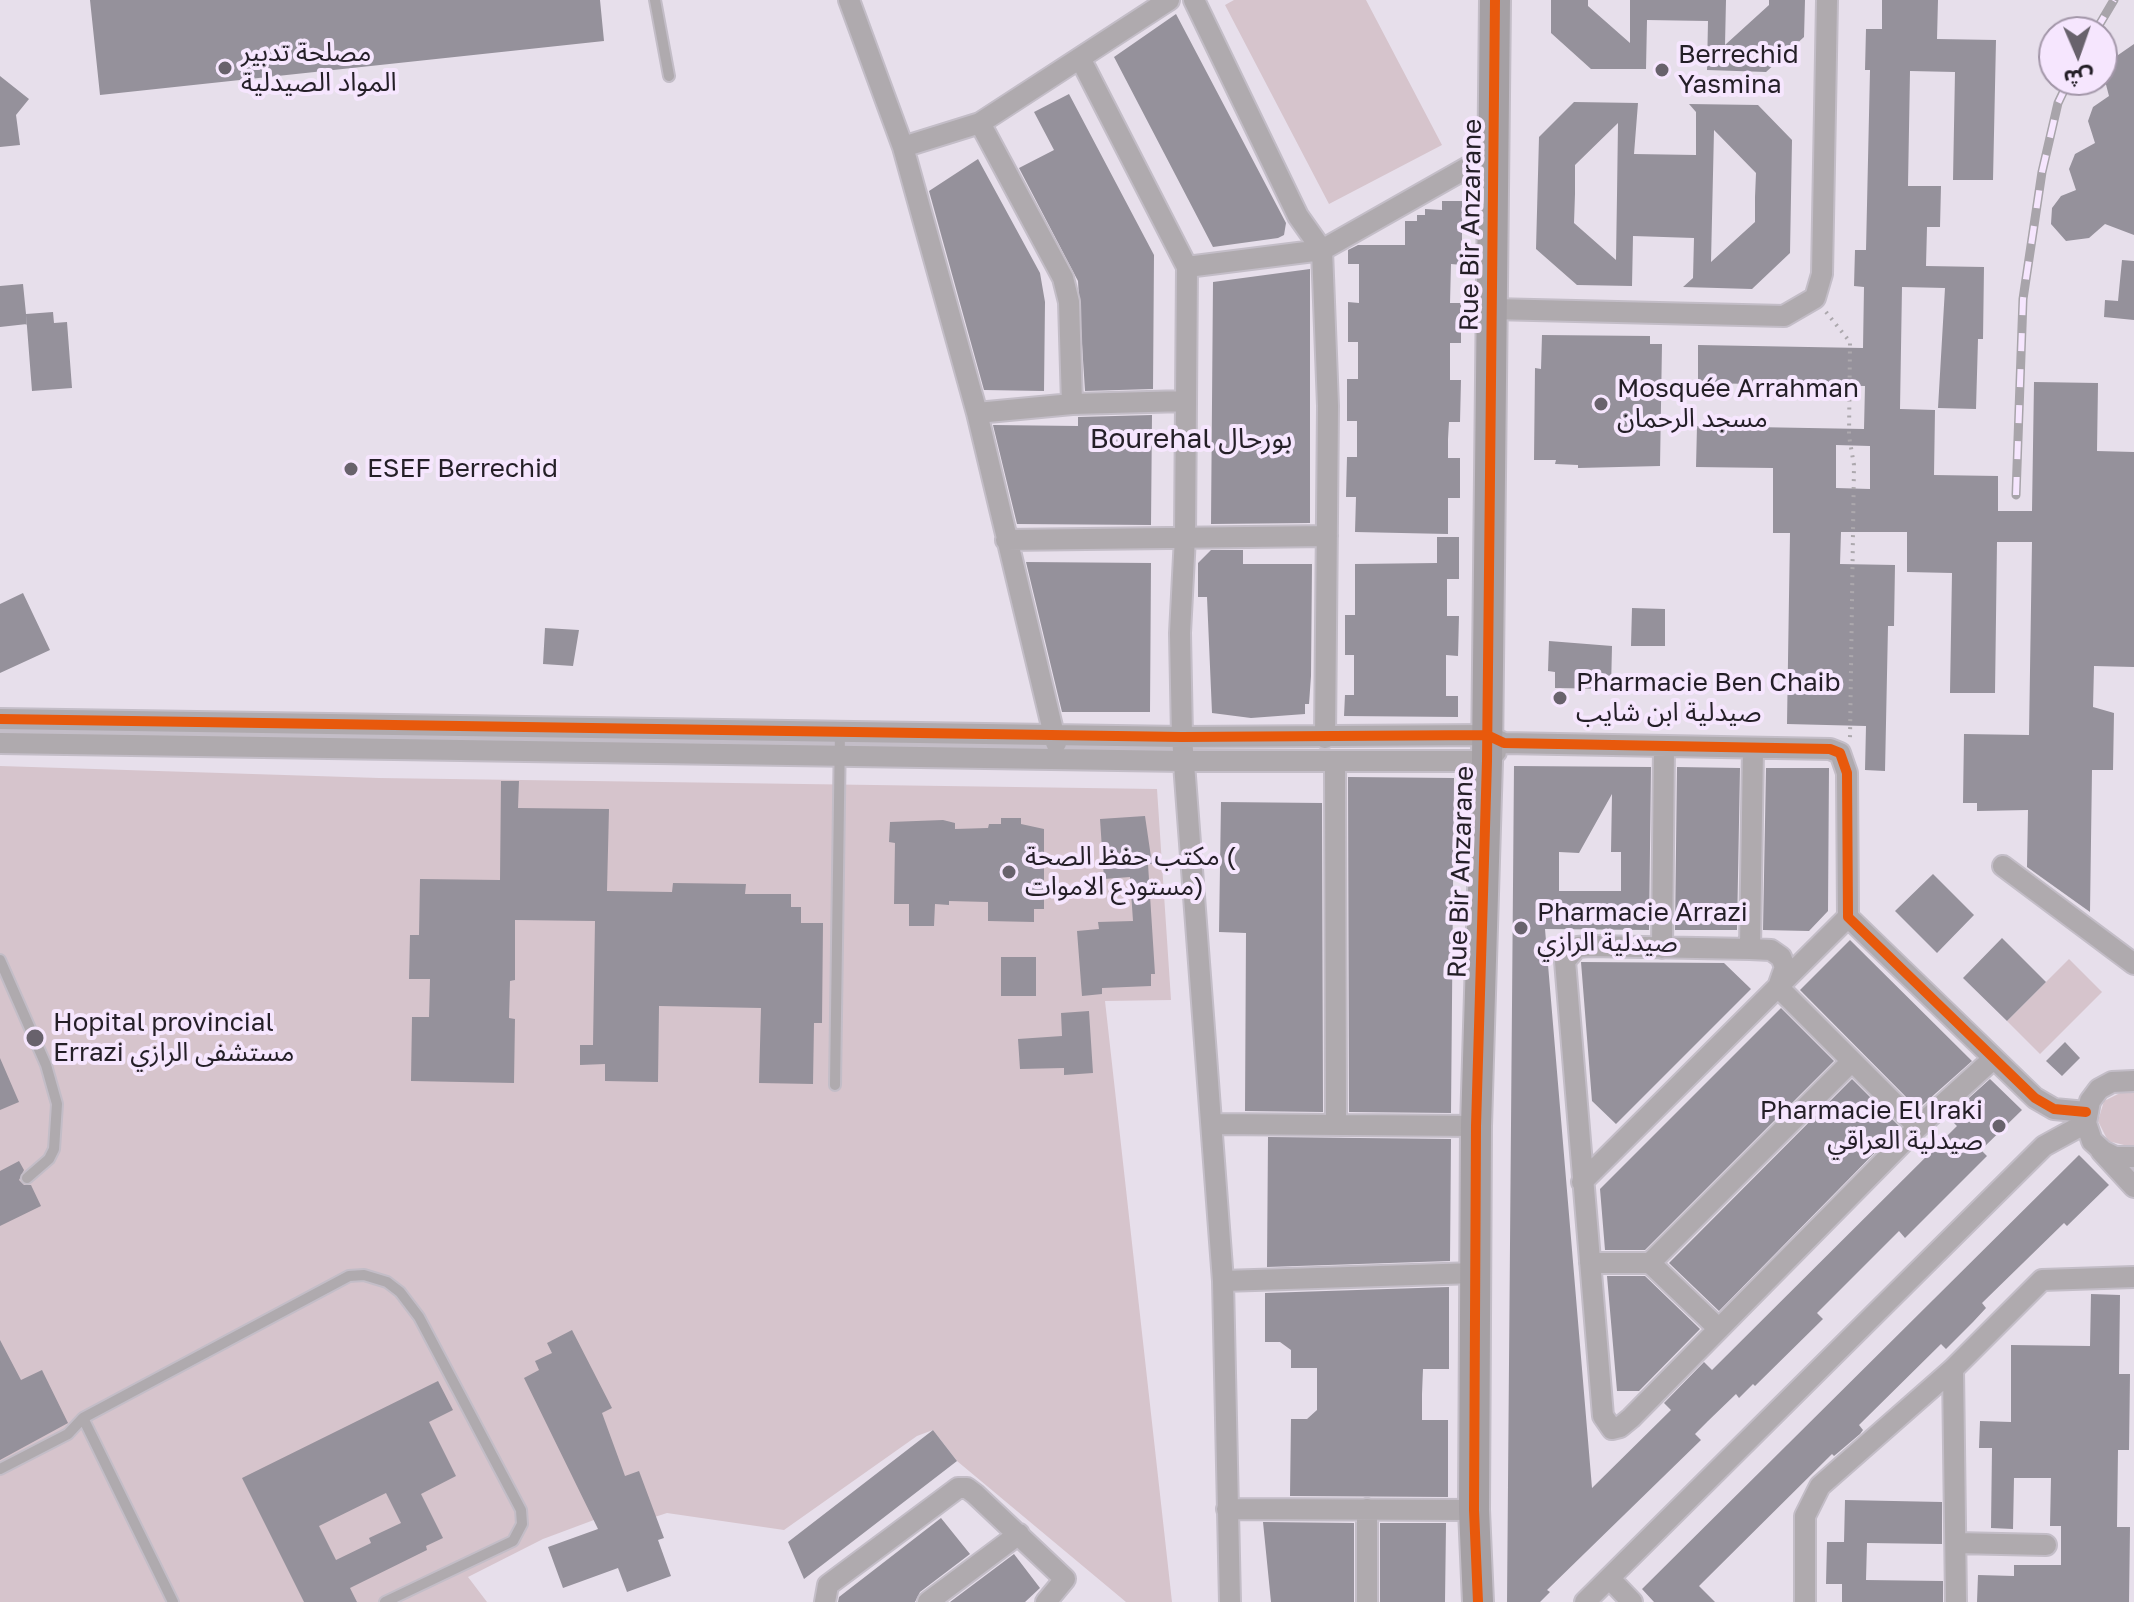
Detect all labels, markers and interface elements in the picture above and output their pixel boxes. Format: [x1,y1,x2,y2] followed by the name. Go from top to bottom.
[2038,16,2118,96] north arrow
[241,37,397,98] place label: مصلحة تدبير المواد الصيدلية
[1678,39,1799,100] place label: Berrechid Yasmina
[216,59,234,77] marker: مصلحة تدبير المواد الصيدلية
[1653,61,1671,79] marker: Berrechid Yasmina
[2063,64,2094,93] text: ش
[1454,118,1488,332] street label: Rue Bir Anzarane
[1617,373,1859,434] place label: Mosquée Arrahman مسجد الرحمان
[1592,395,1610,413] marker: Mosquée Arrahman مسجد الرحمان
[1090,422,1292,456] district label: Bourehal بورحال
[367,453,558,485] place label: ESEF Berrechid
[342,460,360,478] marker: ESEF Berrechid
[1576,667,1841,728] place label: Pharmacie Ben Chaib صيدلية ابن شايب
[1551,689,1569,707] marker: Pharmacie Ben Chaib صيدلية ابن شايب
[1442,765,1480,979] street label: Rue Bir Anzarane
[1025,841,1236,902] place label: مكتب حفظ الصحة ( مستودع الاموات)
[1000,863,1018,881] marker: مكتب حفظ الصحة ( مستودع الاموات)
[1537,897,1748,958] place label: Pharmacie Arrazi صيدلية الرازي
[1512,919,1530,937] marker: Pharmacie Arrazi صيدلية الرازي
[53,1007,294,1068] place label: Hopital provincial Errazi مستشفى الرازي
[24,1027,46,1049] marker: Hopital provincial Errazi مستشفى الرازي
[1760,1095,1983,1156] place label: Pharmacie El Iraki صيدلية العراقي
[1990,1117,2008,1135] marker: Pharmacie El Iraki صيدلية العراقي

